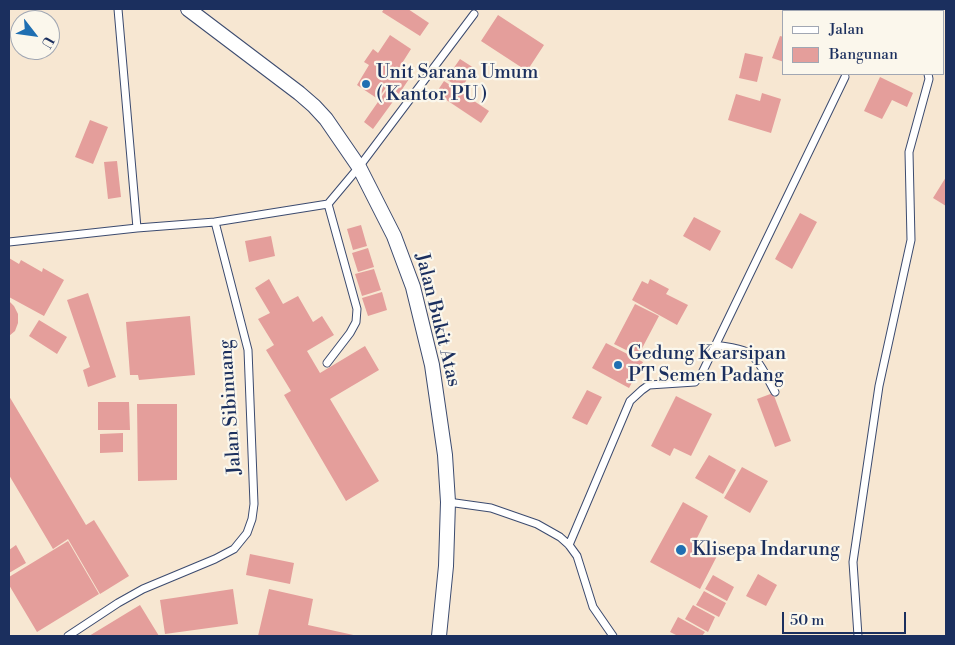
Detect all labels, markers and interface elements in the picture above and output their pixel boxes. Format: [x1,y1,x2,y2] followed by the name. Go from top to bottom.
[10,10,60,60] north arrow
[782,10,945,75] legend
[829,20,864,39] text: Jalan
[37,33,58,51] text: U
[829,45,898,64] text: Bangunan
[376,62,538,106] place label: Unit Sarana Umum ( Kantor PU )
[360,78,372,90] marker: Unit Sarana Umum ( Kantor PU )
[409,251,465,389] street label: Jalan Bukit Atas
[215,339,247,475] street label: Jalan Sibinuang
[628,343,786,387] place label: Gedung Kearsipan PT Semen Padang
[612,359,624,371] marker: Gedung Kearsipan PT Semen Padang
[692,539,840,561] place label: Klisepa Indarung
[674,543,688,557] marker: Klisepa Indarung
[785,602,909,634] scale bar
[790,611,824,630] text: 50 m

